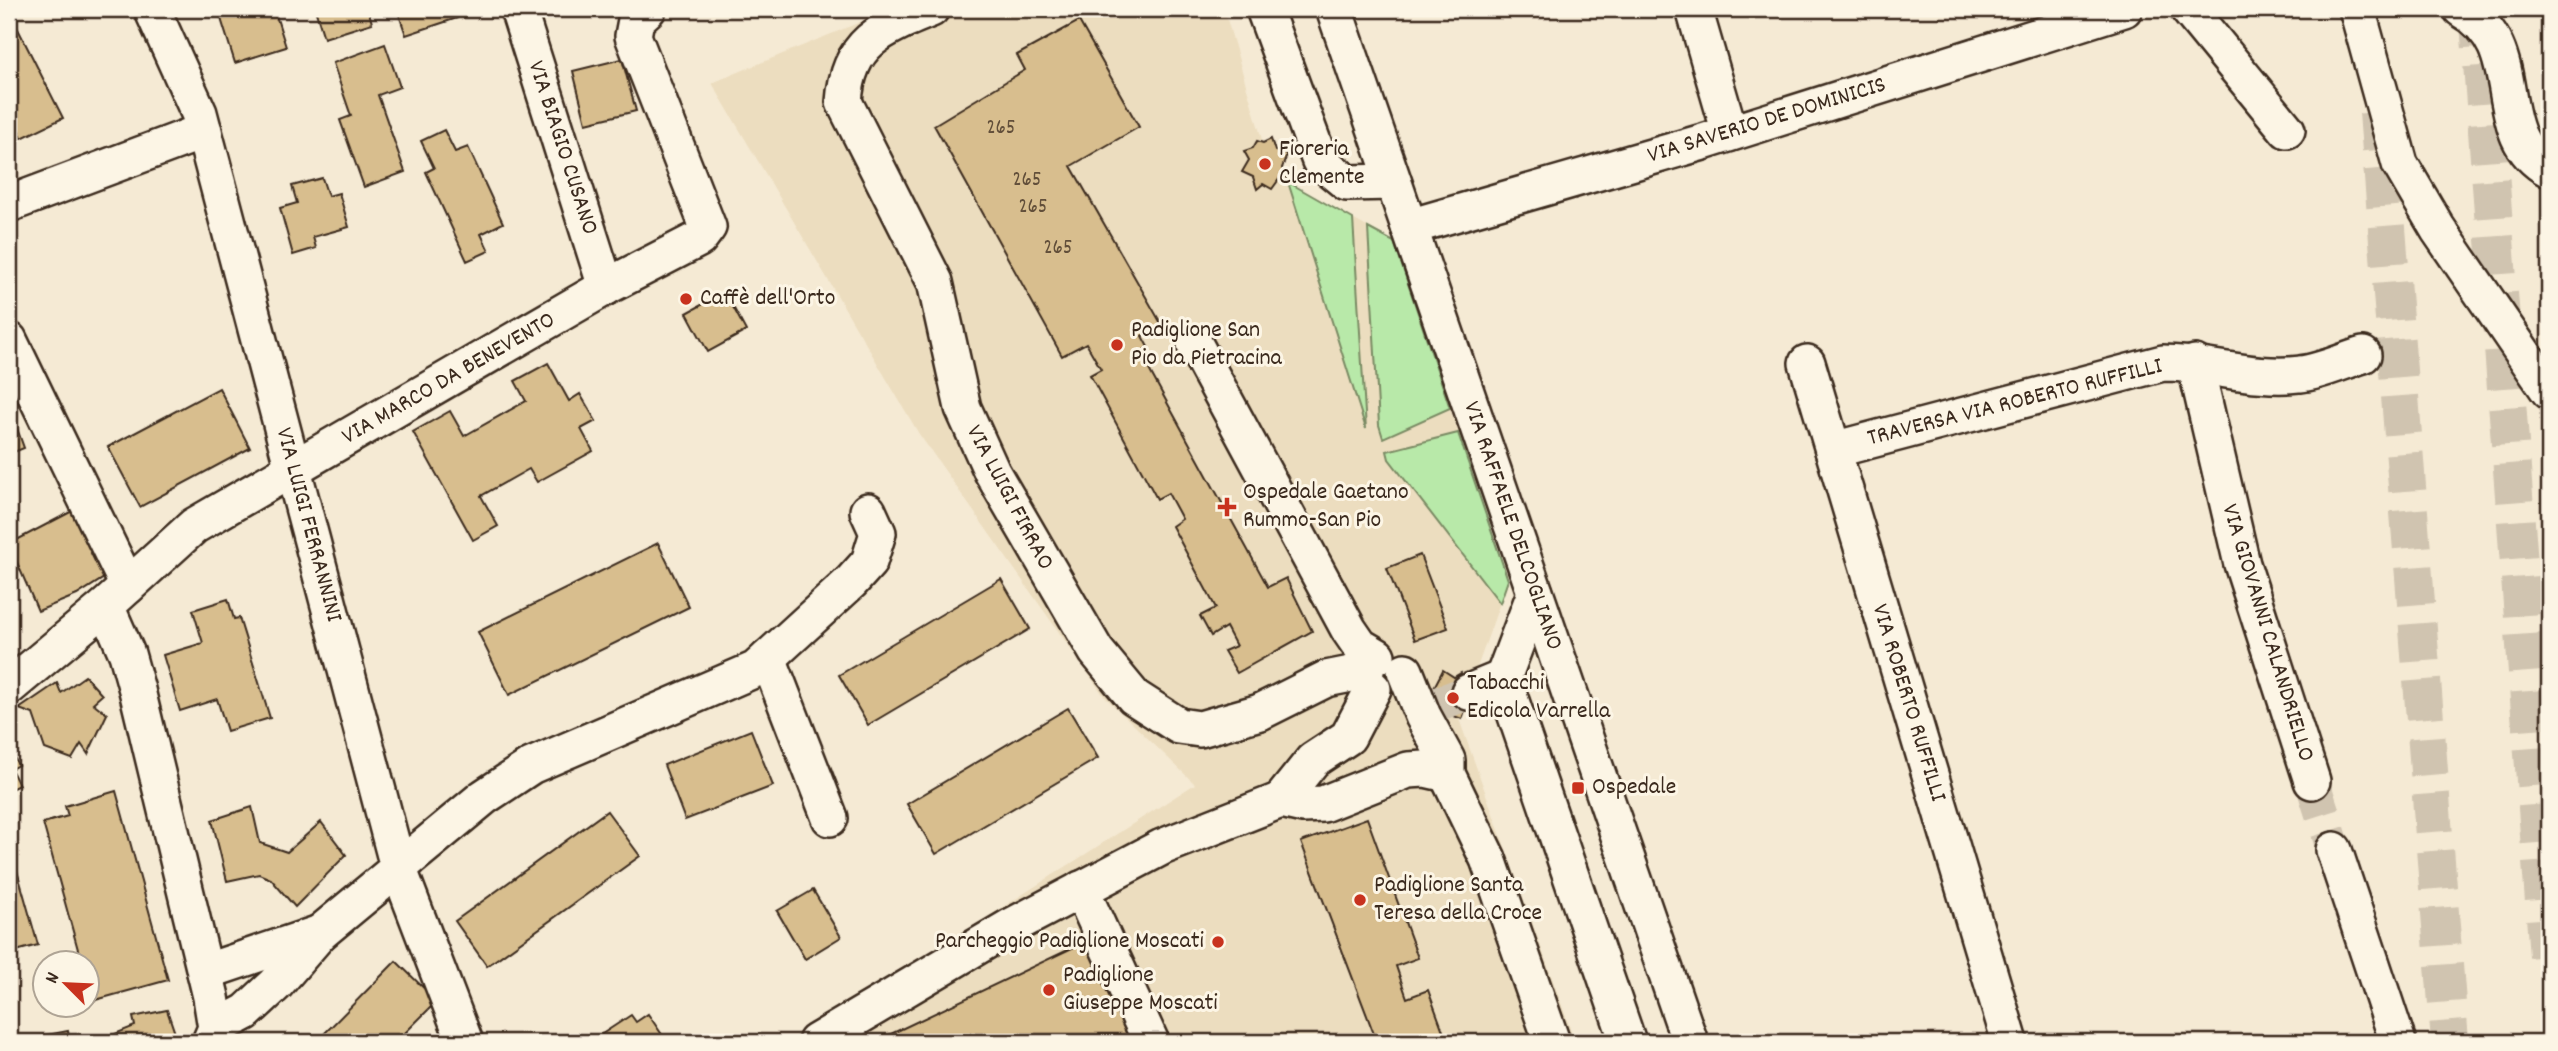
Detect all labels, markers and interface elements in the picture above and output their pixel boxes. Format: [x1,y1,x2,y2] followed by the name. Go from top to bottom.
[518,57,606,239] street label: VIA BIAGIO CUSANO
[1644,69,1890,173] street label: VIA SAVERIO DE DOMINICIS
[986,114,1016,144] house number: 265
[1279,133,1365,195] place label: Fioreria Clemente
[1257,156,1273,172] marker: Fioreria Clemente
[1012,166,1042,196] house number: 265
[1018,193,1048,223] house number: 265
[1043,234,1073,264] house number: 265
[700,282,835,316] place label: Caffè dell'Orto
[678,291,694,307] marker: Caffè dell'Orto
[336,304,562,454] street label: VIA MARCO DA BENEVENTO
[1131,314,1282,376] place label: Padiglione San Pio da Pietracina
[1109,337,1125,353] marker: Padiglione San Pio da Pietracina
[1864,350,2167,456] street label: TRAVERSA VIA ROBERTO RUFFILLI
[1453,397,1571,655] street label: VIA RAFFAELE DELCOGLIANO
[956,419,1062,577] street label: VIA LUIGI FIRRAO
[266,424,350,627] street label: VIA LUIGI FERRANNINI
[1243,476,1409,538] place label: Ospedale Gaetano Rummo-San Pio
[1217,497,1237,517] marker: Ospedale Gaetano Rummo-San Pio
[2212,500,2322,766] street label: VIA GIOVANNI CALANDRIELLO
[1862,600,1954,807] street label: VIA ROBERTO RUFFILLI
[1467,667,1611,729] place label: Tabacchi Edicola Varrella
[1445,690,1461,706] marker: Tabacchi Edicola Varrella
[1592,771,1676,805] place label: Ospedale
[1570,780,1586,796] marker: Ospedale
[1374,869,1542,931] place label: Padiglione Santa Teresa della Croce
[1352,892,1368,908] marker: Padiglione Santa Teresa della Croce
[935,925,1204,959] place label: Parcheggio Padiglione Moscati
[1210,934,1226,950] marker: Parcheggio Padiglione Moscati
[32,950,102,1020] north arrow
[1063,959,1218,1021] place label: Padiglione Giuseppe Moscati
[39,969,68,988] text: N
[1041,982,1057,998] marker: Padiglione Giuseppe Moscati

